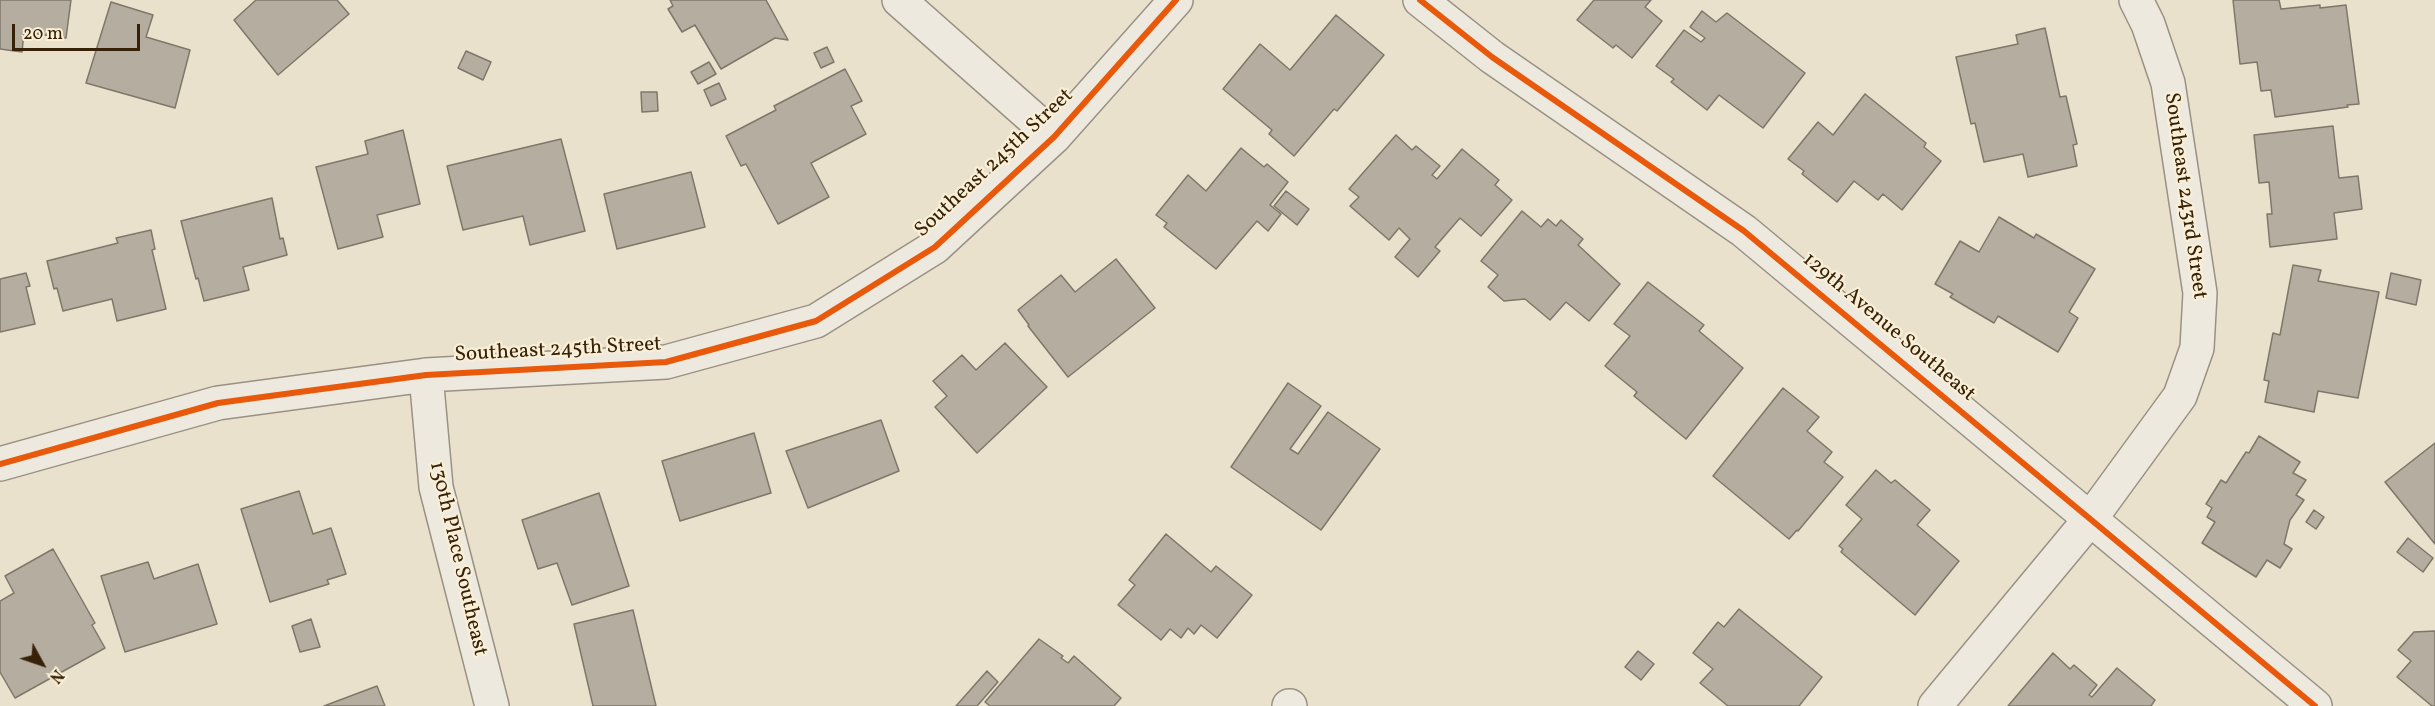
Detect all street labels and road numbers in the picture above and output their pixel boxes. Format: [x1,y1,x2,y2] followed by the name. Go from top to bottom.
[911,84,1079,244] street label: Southeast 245th Street
[2157,91,2211,301] street label: Southeast 243rd Street
[1796,248,1980,408] street label: 129th Avenue Southeast
[454,333,662,369] street label: Southeast 245th Street
[422,459,492,659] street label: 130th Place Southeast

